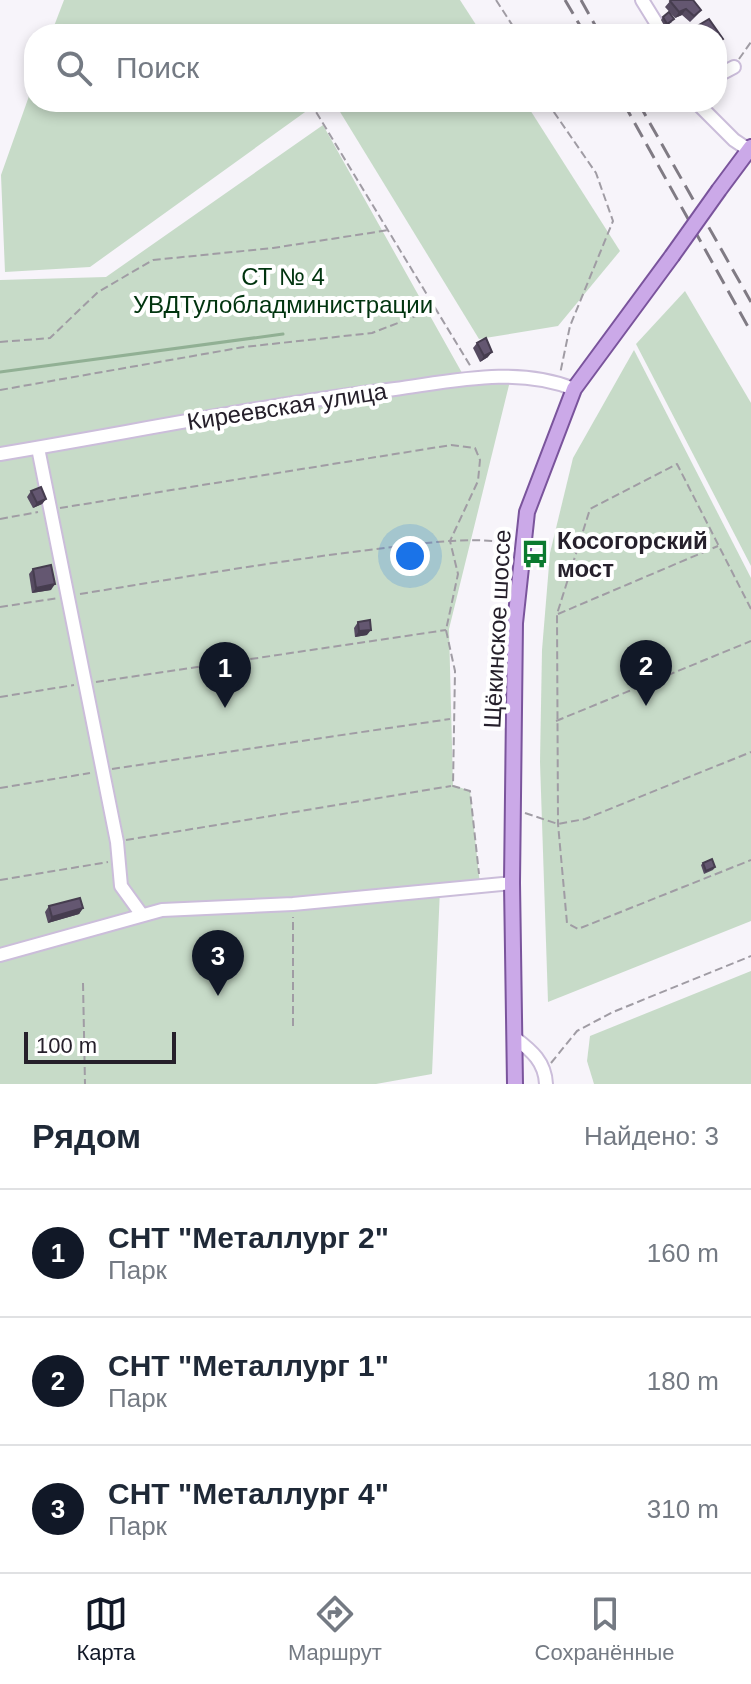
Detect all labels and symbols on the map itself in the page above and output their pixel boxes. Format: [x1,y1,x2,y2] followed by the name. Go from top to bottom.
[133,263,433,318] park label: СТ № 4 УВДТулобладминистрации
[185,377,389,435] street label: Киреевская улица
[557,527,708,582] place label: Косогорский мост
[478,529,516,729] street label: Щёкинское шоссе
[390,536,430,576] your location
[520,539,550,569] bus stop icon: Косогорский мост
[620,640,672,706] pin: 2
[199,642,251,708] pin: 1
[192,930,244,996] pin: 3
[24,1028,176,1064] scale bar

